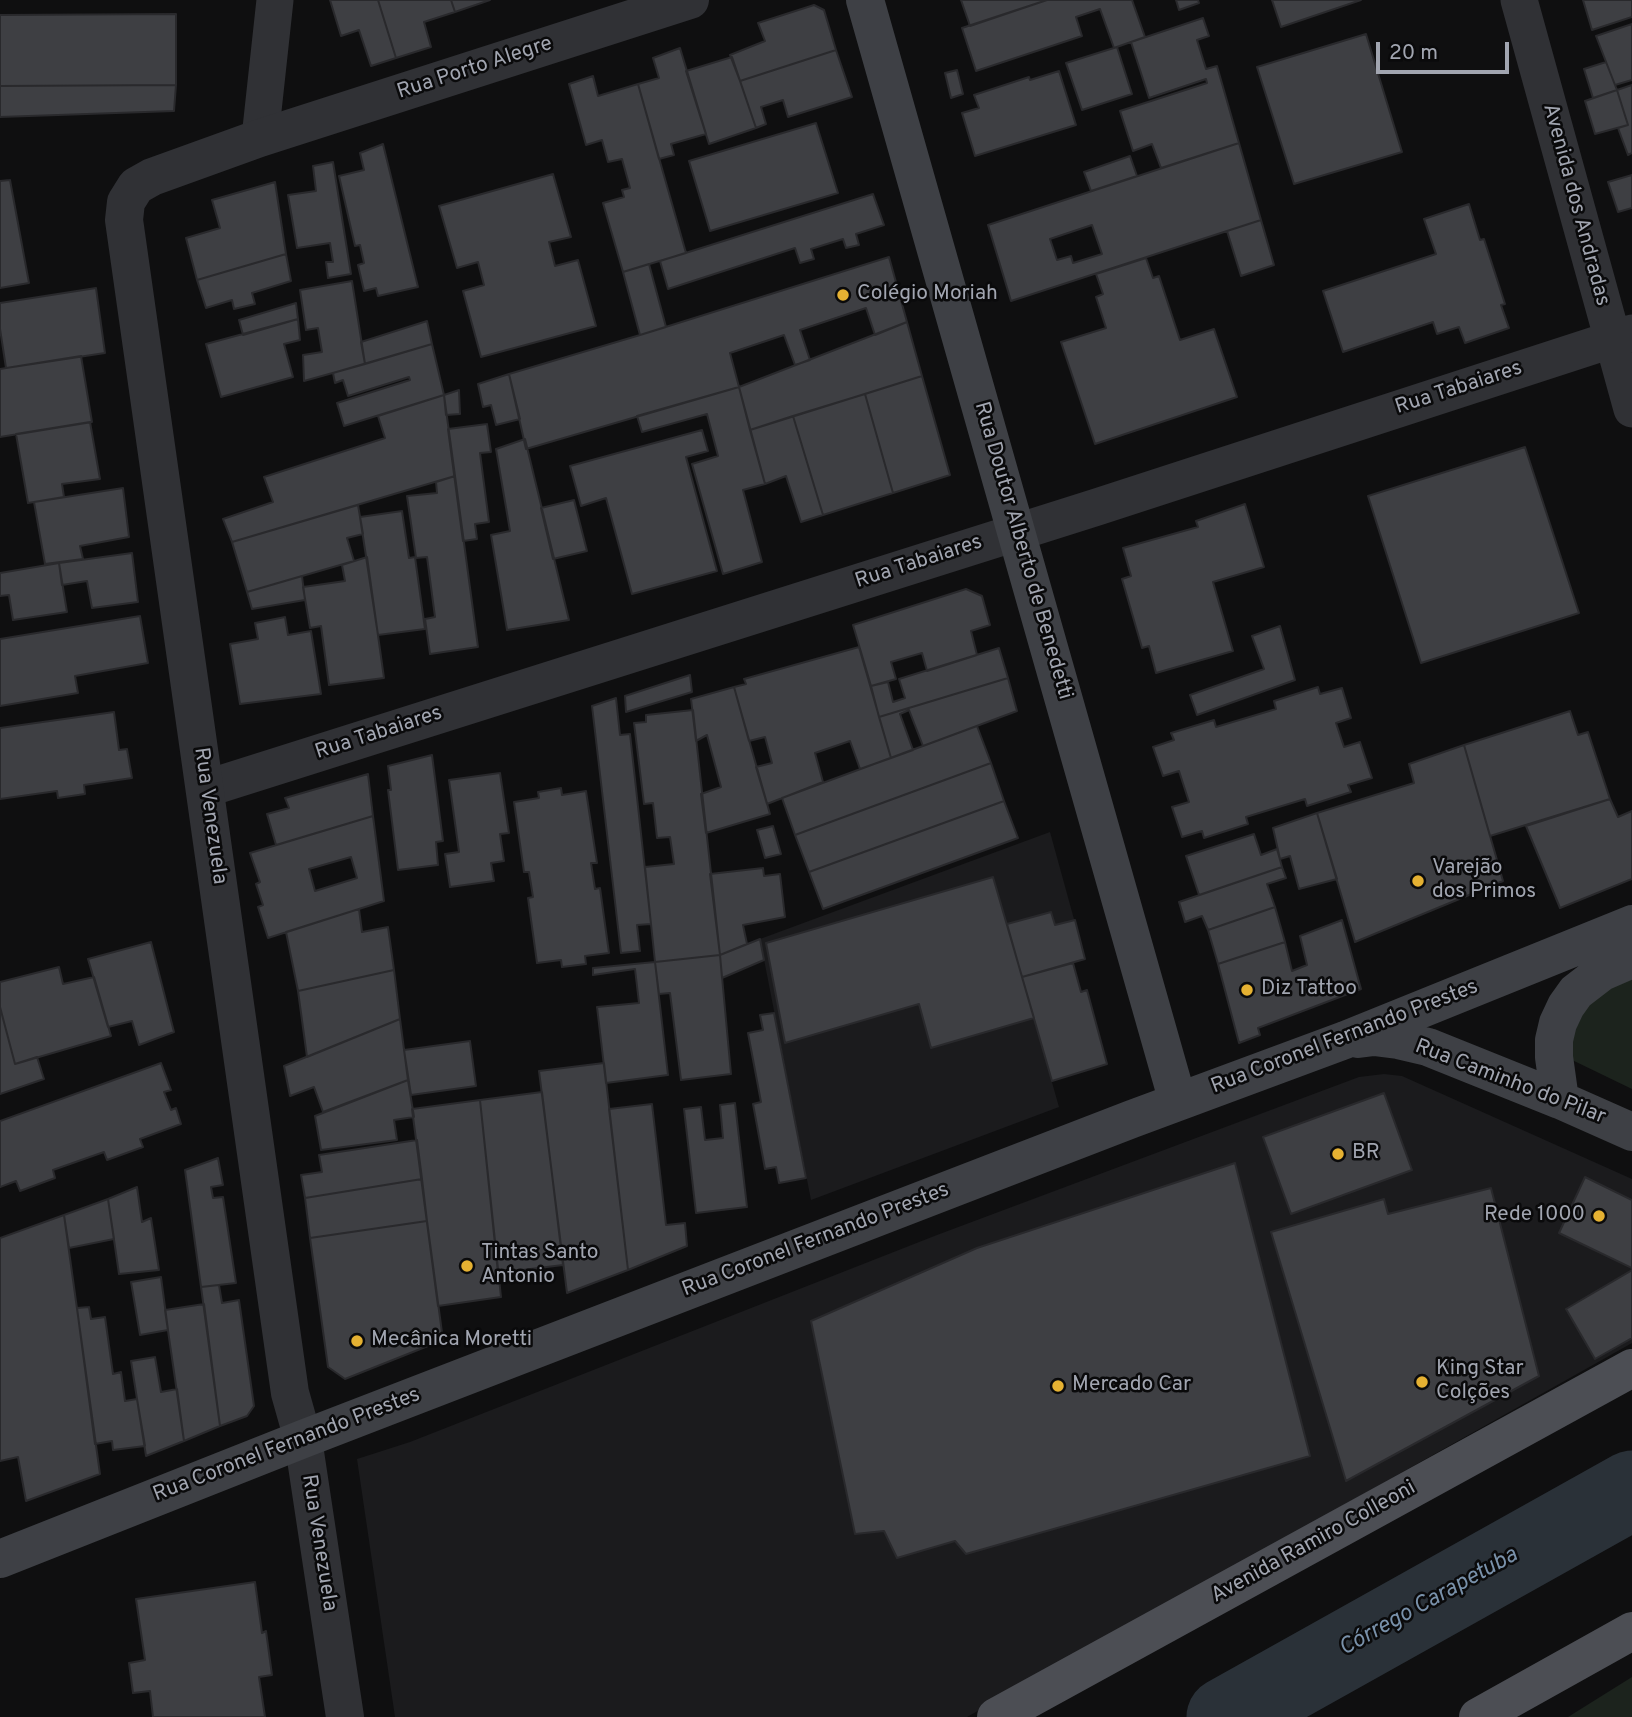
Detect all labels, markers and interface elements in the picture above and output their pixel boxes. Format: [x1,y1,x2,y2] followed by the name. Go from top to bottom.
[1380,28,1513,72] scale bar
[394,32,556,106] street label: Rua Porto Alegre
[1389,40,1438,67] text: 20 m
[1536,101,1614,309] street label: Avenida dos Andradas
[857,282,998,308] place label: Colégio Moriah
[835,287,851,303] marker: Colégio Moriah
[1392,357,1526,421] street label: Rua Tabaiares
[967,399,1077,703] street label: Rua Doutor Alberto de Benedetti
[852,531,986,595] street label: Rua Tabaiares
[312,702,446,766] street label: Rua Tabaiares
[187,746,231,886] street label: Rua Venezuela
[1432,856,1536,906] place label: Varejão dos Primos
[1410,873,1426,889] marker: Varejão dos Primos
[1208,975,1482,1101] street label: Rua Coronel Fernando Prestes
[1261,977,1357,1003] place label: Diz Tattoo
[1239,982,1255,998] marker: Diz Tattoo
[1411,1035,1609,1131] street label: Rua Caminho do Pilar
[1352,1141,1380,1167] place label: BR
[1330,1146,1346,1162] marker: BR
[679,1178,953,1304] street label: Rua Coronel Fernando Prestes
[1484,1203,1585,1229] place label: Rede 1000
[1591,1208,1607,1224] marker: Rede 1000
[481,1241,598,1291] place label: Tintas Santo Antonio
[459,1258,475,1274] marker: Tintas Santo Antonio
[371,1328,532,1354] place label: Mecânica Moretti
[349,1333,365,1349] marker: Mecânica Moretti
[1436,1357,1524,1407] place label: King Star Colções
[1072,1373,1191,1399] place label: Mercado Car
[1414,1374,1430,1390] marker: King Star Colções
[1050,1378,1066,1394] marker: Mercado Car
[150,1383,424,1509] street label: Rua Coronel Fernando Prestes
[295,1473,341,1613] street label: Rua Venezuela
[1207,1476,1421,1610] street label: Avenida Ramiro Colleoni
[1335,1543,1523,1663] water label: Córrego Carapetuba

